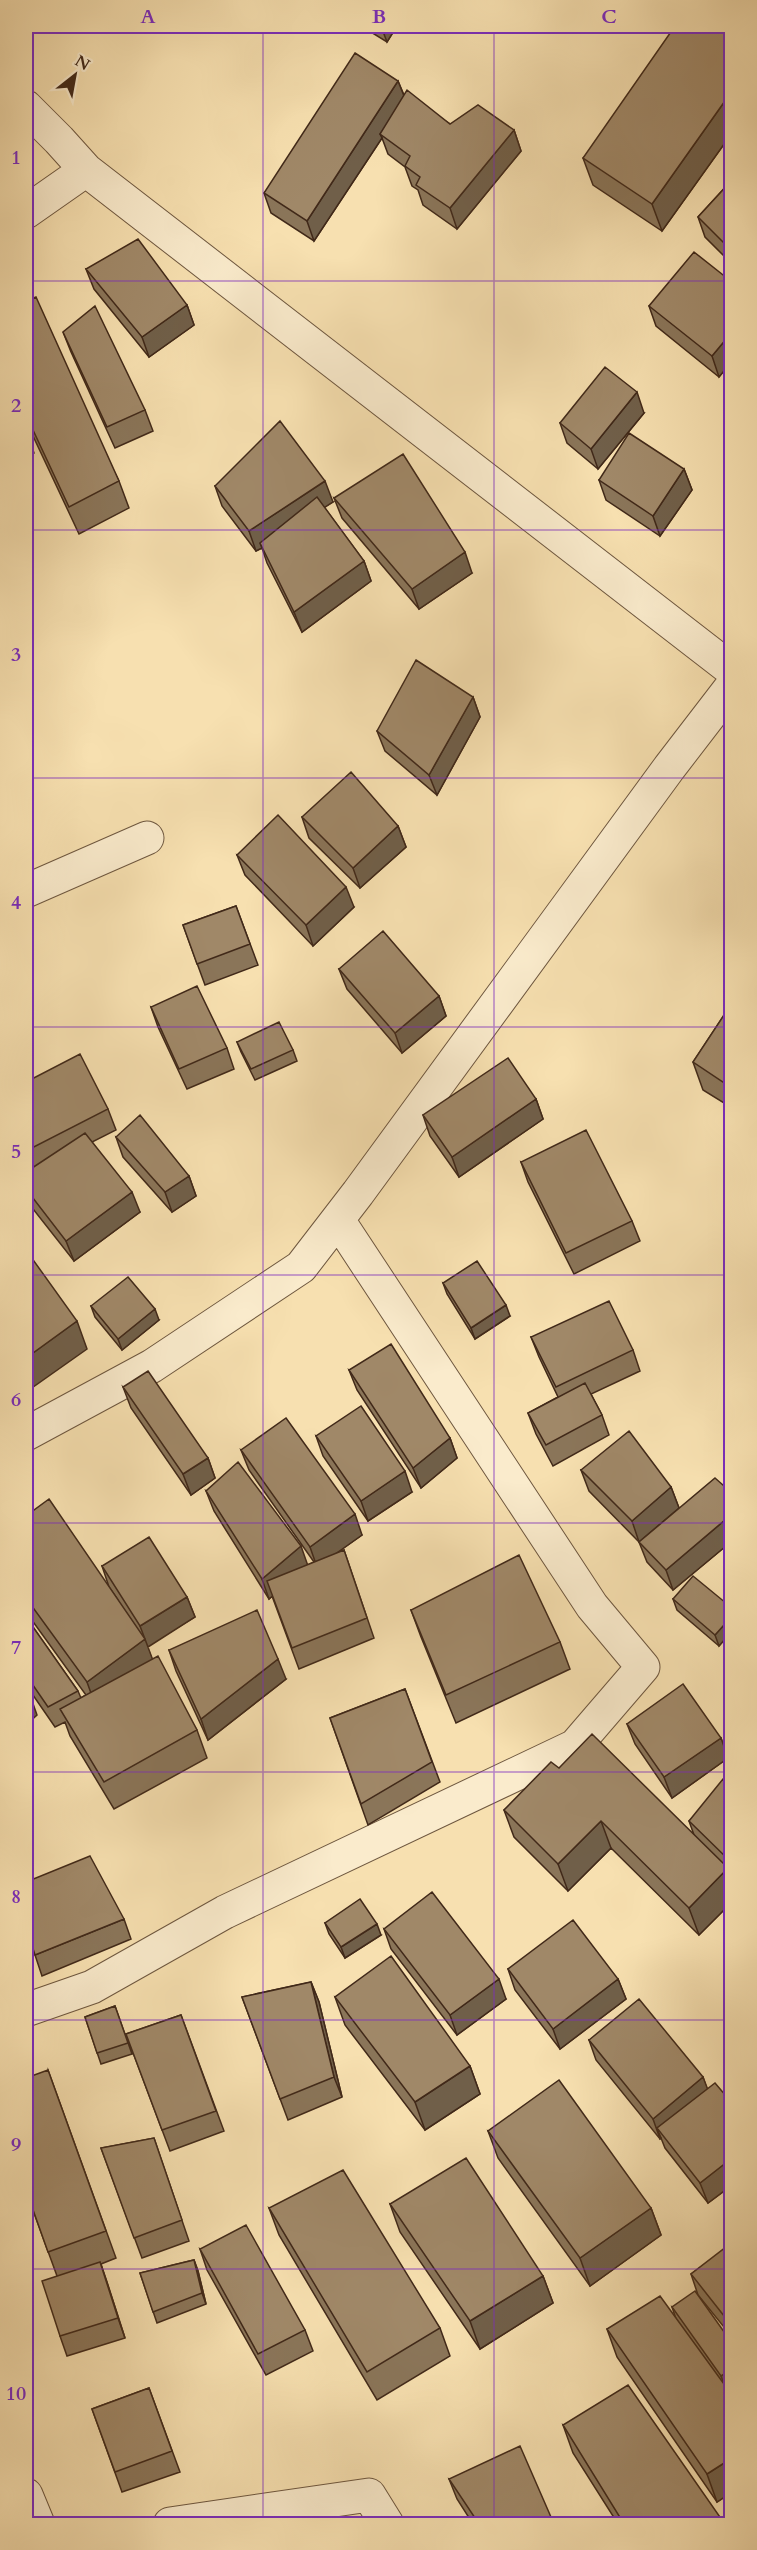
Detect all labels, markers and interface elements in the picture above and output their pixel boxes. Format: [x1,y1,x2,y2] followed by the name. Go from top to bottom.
[140,3,156,30] text: A
[372,3,386,30] text: B
[601,3,617,30] text: C
[45,45,105,105] north arrow
[71,50,94,76] text: N
[11,144,21,171] text: 1
[11,392,21,419] text: 2
[11,641,21,668] text: 3
[11,889,21,916] text: 4
[11,1138,21,1165] text: 5
[11,1386,21,1413] text: 6
[11,1634,21,1661] text: 7
[11,1883,21,1910] text: 8
[11,2131,21,2158] text: 9
[6,2380,26,2407] text: 10

